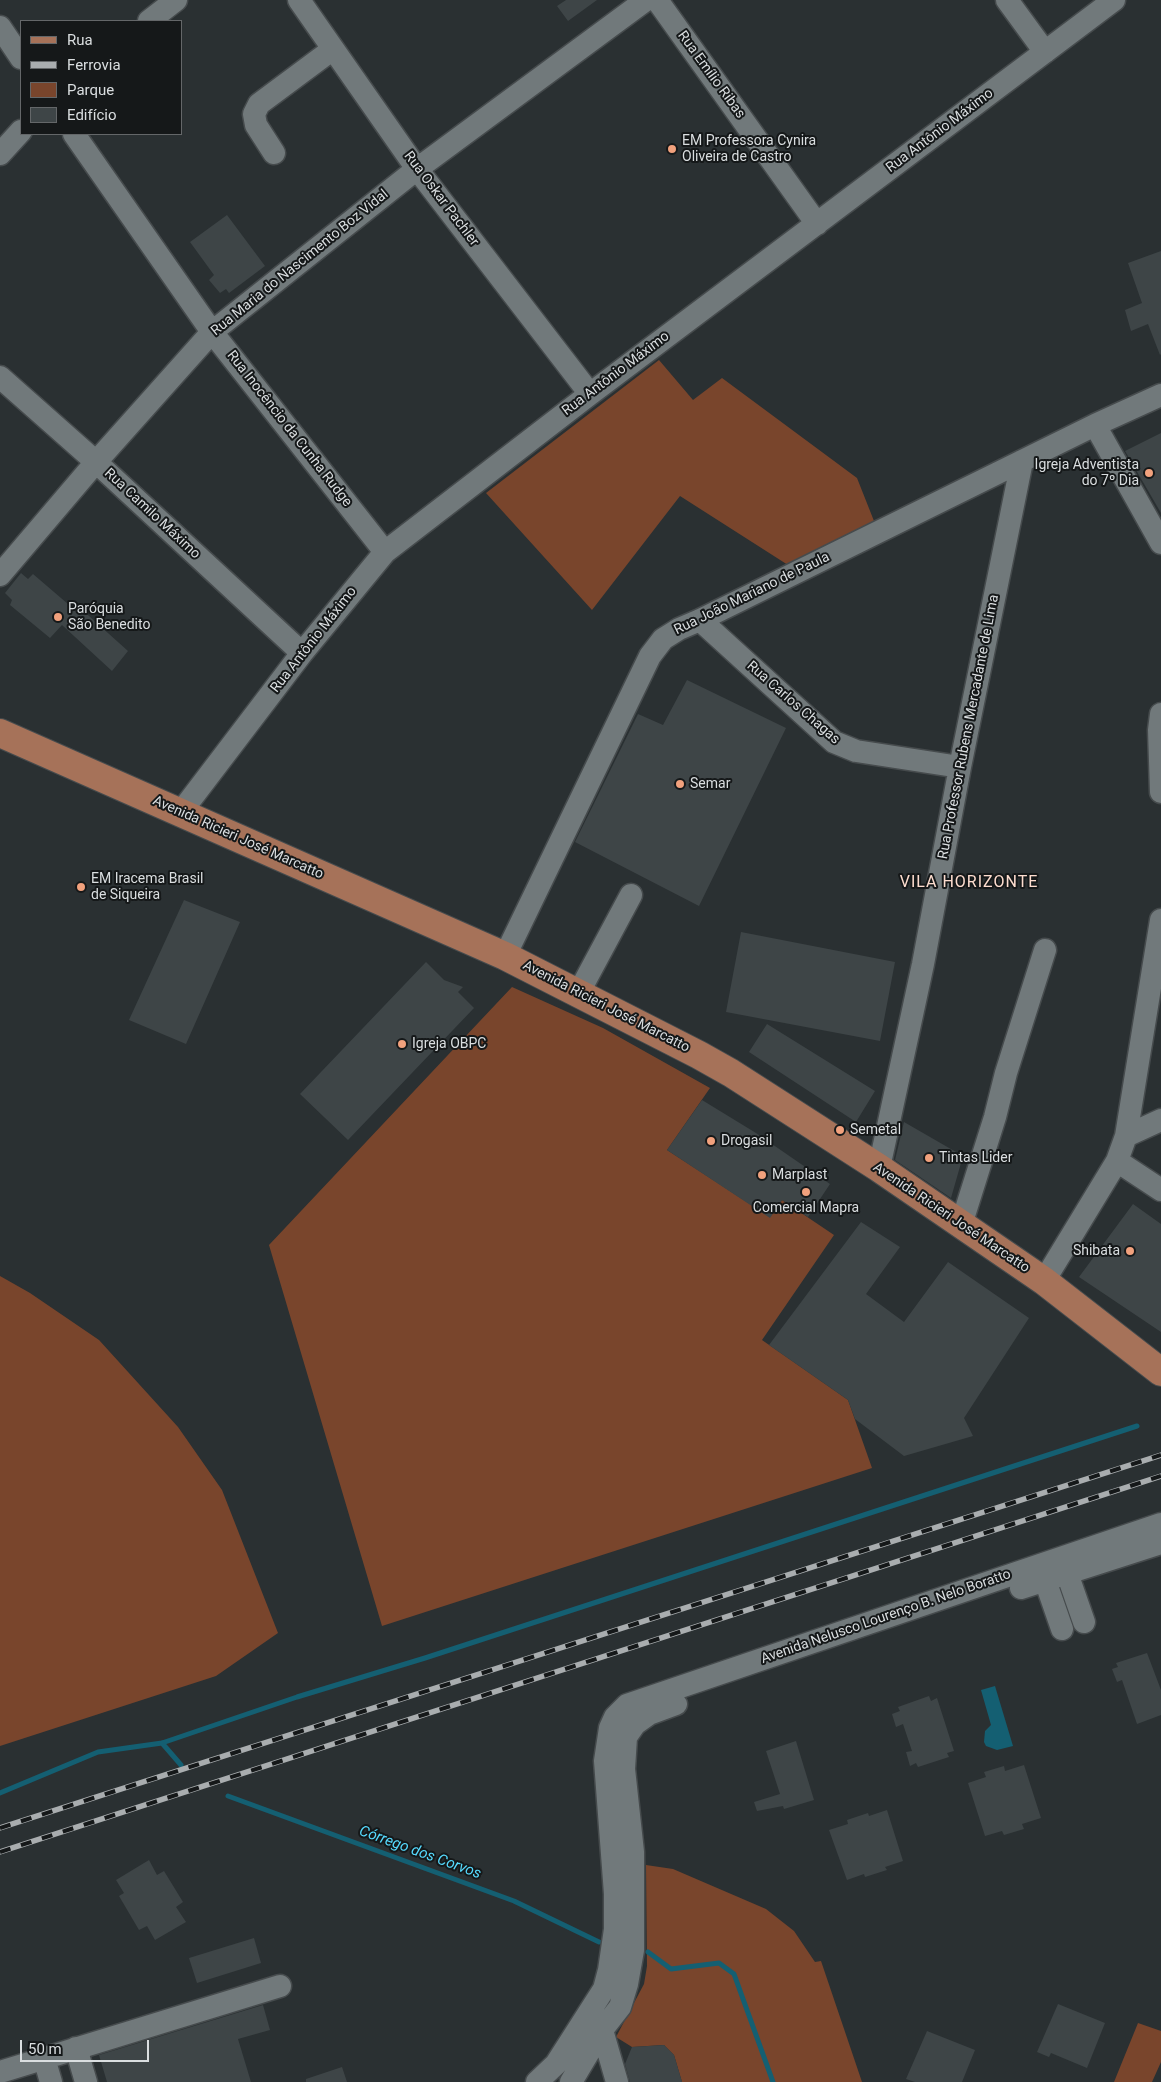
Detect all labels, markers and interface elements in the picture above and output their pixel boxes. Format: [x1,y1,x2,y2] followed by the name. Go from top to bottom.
[20,20,182,135] legend
[674,28,748,122] street label: Rua Emílio Ribas
[67,31,93,49] text: Rua
[67,56,121,74] text: Ferrovia
[67,81,114,99] text: Parque
[883,85,997,177] street label: Rua Antônio Máximo
[67,106,116,124] text: Edifício
[682,133,816,166] place label: EM Professora Cynira Oliveira de Castro
[666,143,678,155] marker: EM Professora Cynira Oliveira de Castro
[400,148,482,250] street label: Rua Oskar Pachler
[208,186,392,340] street label: Rua Maria do Nascimento Boz Vidal
[559,328,673,420] street label: Rua Antônio Máximo
[223,348,355,510] street label: Rua Inocêncio da Cunha Rudge
[1035,457,1139,490] place label: Igreja Adventista do 7º Dia
[101,465,203,563] street label: Rua Camilo Máximo
[1143,467,1155,479] marker: Igreja Adventista do 7º Dia
[672,549,832,639] street label: Rua João Mariano de Paula
[267,584,361,696] street label: Rua Antônio Máximo
[935,593,1003,861] street label: Rua Professor Rubens Mercadante de Lima
[68,601,150,634] place label: Paróquia São Benedito
[52,611,64,623] marker: Paróquia São Benedito
[743,658,843,748] street label: Rua Carlos Chagas
[690,776,730,792] place label: Semar
[674,778,686,790] marker: Semar
[150,793,326,883] street label: Avenida Ricieri José Marcatto
[91,871,204,904] place label: EM Iracema Brasil de Siqueira
[898,873,1040,893] district label: VILA HORIZONTE
[75,881,87,893] marker: EM Iracema Brasil de Siqueira
[520,958,692,1056] street label: Avenida Ricieri José Marcatto
[412,1036,486,1052] place label: Igreja OBPC
[396,1038,408,1050] marker: Igreja OBPC
[850,1122,901,1138] place label: Semetal
[834,1124,846,1136] marker: Semetal
[721,1133,772,1149] place label: Drogasil
[705,1135,717,1147] marker: Drogasil
[939,1150,1012,1166] place label: Tintas Lider
[923,1152,935,1164] marker: Tintas Lider
[870,1159,1032,1277] street label: Avenida Ricieri José Marcatto
[772,1167,827,1183] place label: Marplast
[756,1169,768,1181] marker: Marplast
[800,1186,812,1198] marker: Comercial Mapra
[753,1200,859,1216] place label: Comercial Mapra
[1073,1243,1120,1259] place label: Shibata
[1124,1245,1136,1257] marker: Shibata
[759,1566,1013,1668] street label: Avenida Nelusco Lourenço B. Nelo Boratto
[356,1823,484,1883] water label: Córrego dos Corvos
[22,2030,151,2062] scale bar
[28,2040,62,2058] text: 50 m

